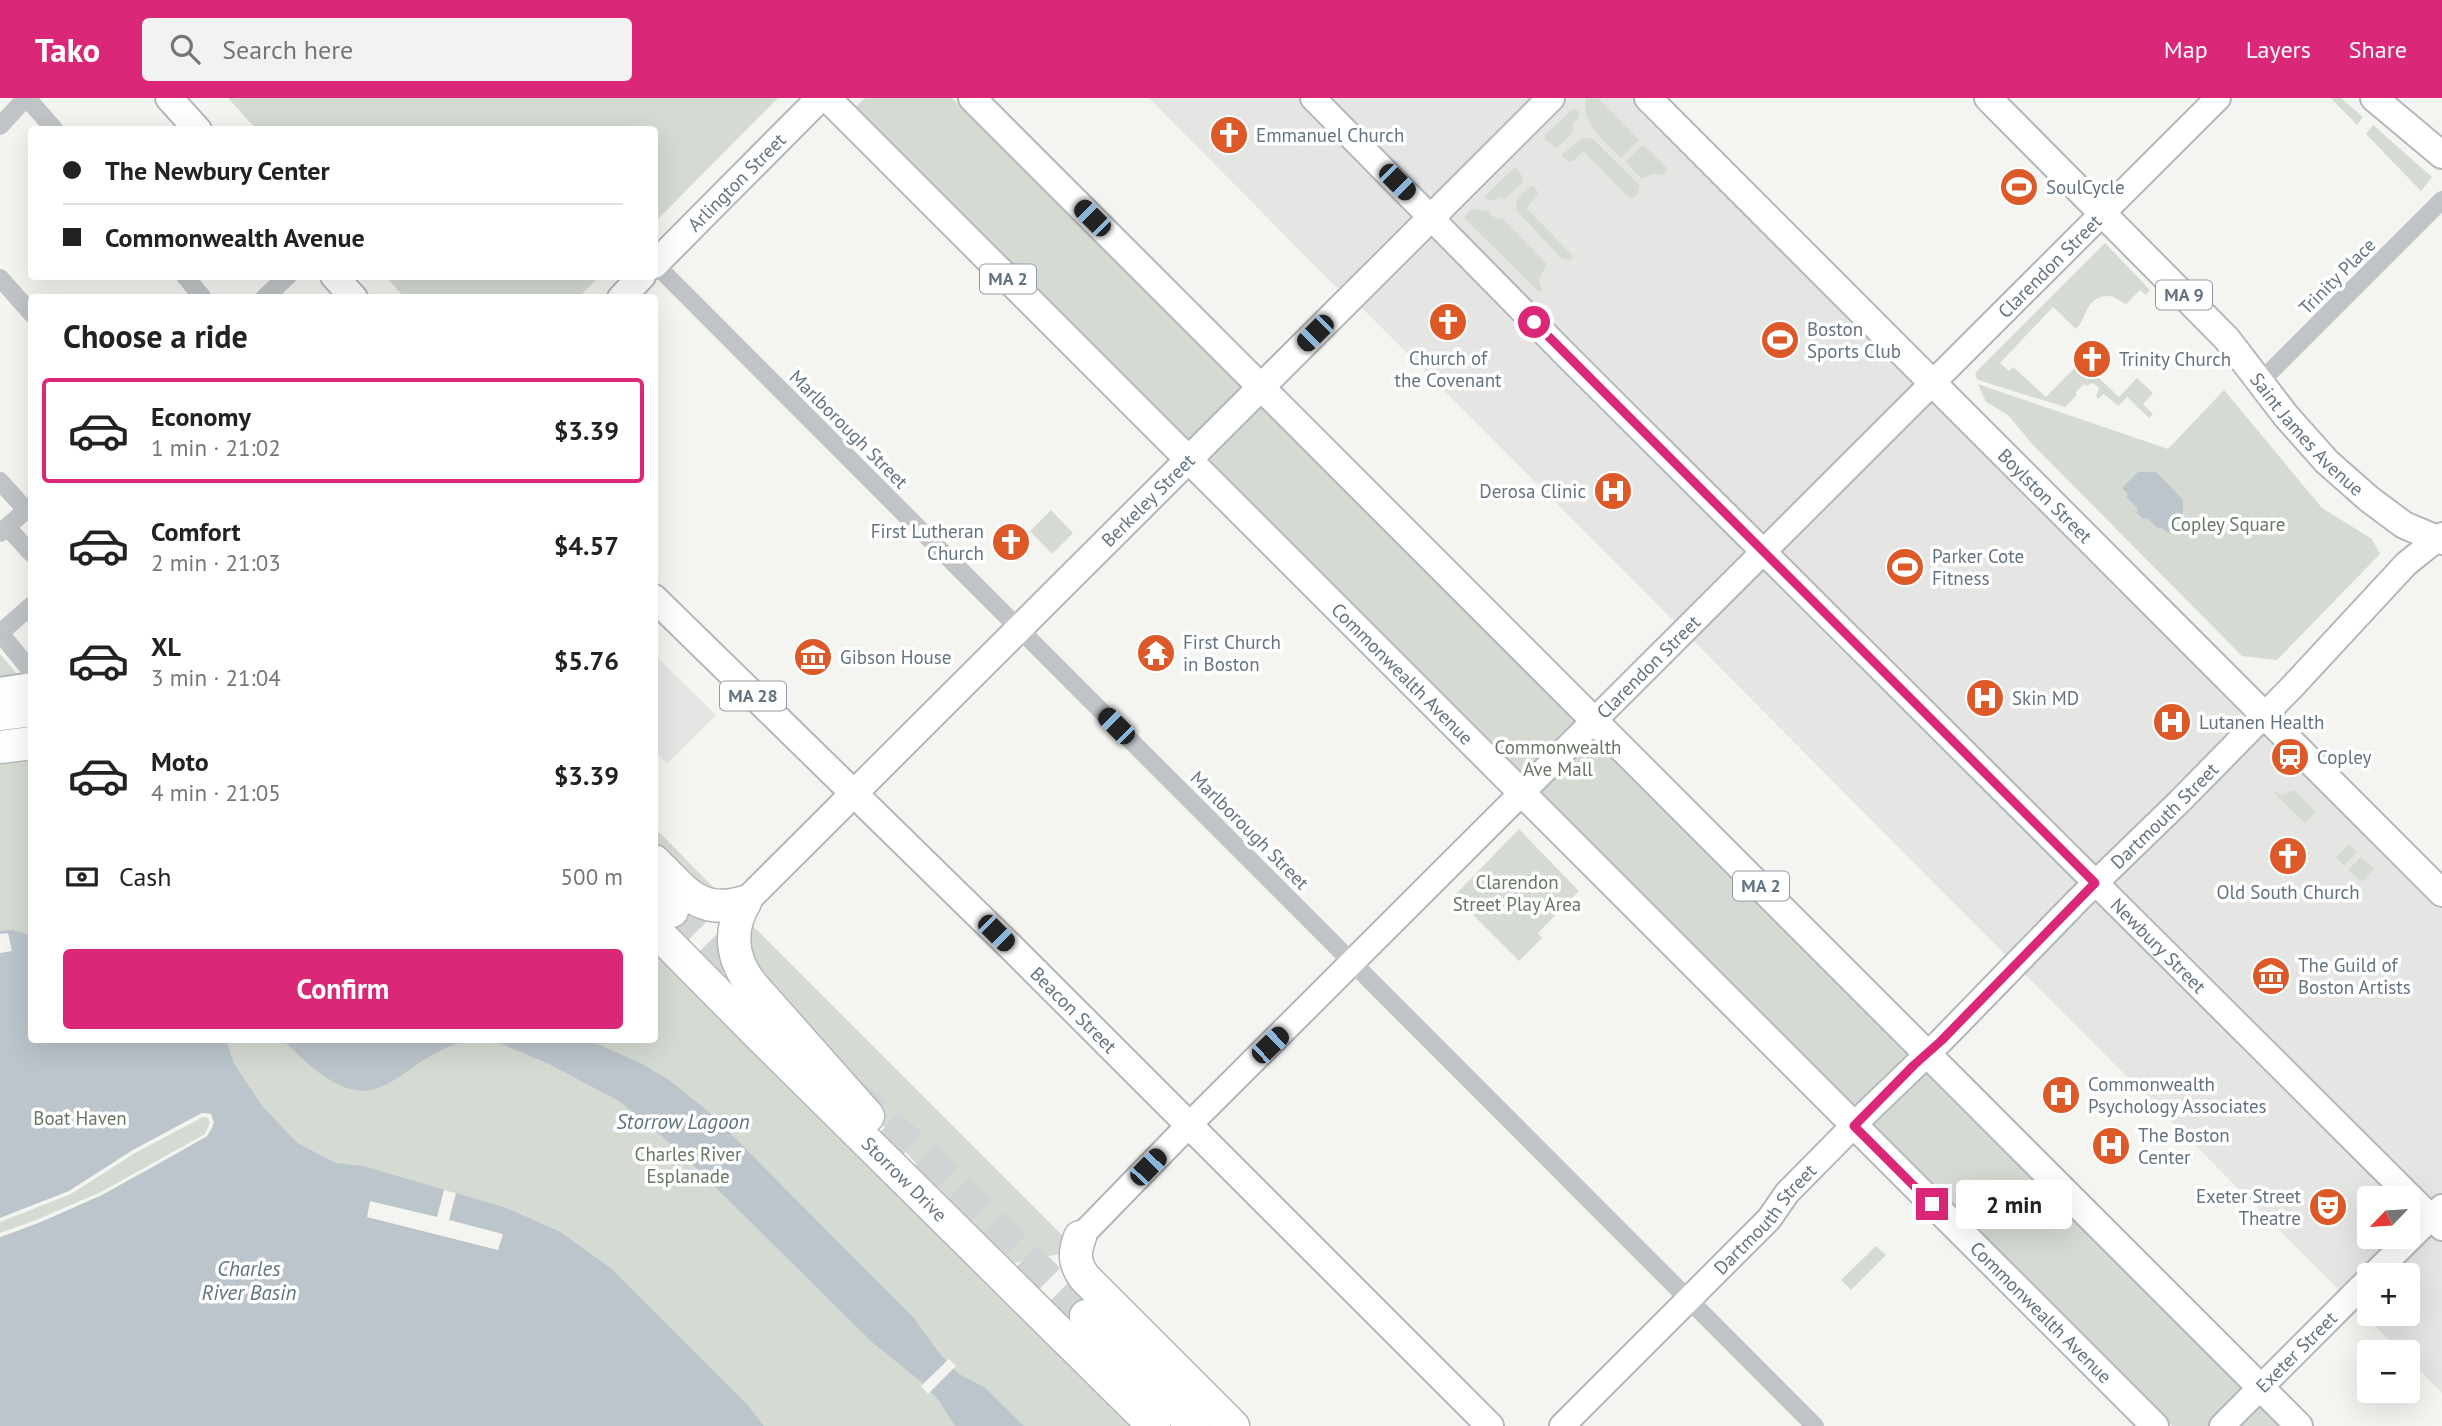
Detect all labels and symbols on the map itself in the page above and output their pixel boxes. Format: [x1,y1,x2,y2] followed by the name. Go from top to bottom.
[1208,114,1250,156] church icon: Emmanuel Church
[1256,123,1404,147] place label: Emmanuel Church
[682,127,791,236] street label: Arlington Street
[1375,160,1420,204] car
[1998,166,2040,208] sports icon: SoulCycle
[2046,175,2125,199] place label: SoulCycle
[1070,196,1115,240] car
[1993,209,2107,323] street label: Clarendon Street
[2294,233,2380,319] street label: Trinity Place
[980,264,1036,294] road number: MA 2
[2156,280,2212,310] road number: MA 9
[1427,301,1469,343] church icon: Church of the Covenant
[1518,306,1550,338] route start
[1293,311,1338,355] car
[1807,317,1901,363] place label: Boston Sports Club
[1759,319,1801,361] sports icon: Boston Sports Club
[2071,338,2113,380] church icon: Trinity Church
[1395,346,1502,392] place label: Church of the Covenant
[2119,347,2231,371] place label: Trinity Church
[785,365,914,494] street label: Marlborough Street
[2245,368,2369,501] street label: Saint James Avenue
[1993,443,2098,548] street label: Boylston Street
[1096,448,1200,552] street label: Berkeley Street
[1592,470,1634,512] hospital icon: Derosa Clinic
[1479,479,1586,503] place label: Derosa Clinic
[2171,512,2285,536] park label: Copley Square
[871,519,984,565] place label: First Lutheran Church
[990,521,1032,563] church icon: First Lutheran Church
[1932,544,2024,590] place label: Parker Cote Fitness
[1884,546,1926,588] sports icon: Parker Cote Fitness
[1327,598,1479,750] street label: Commonwealth Avenue
[1591,610,1705,724] street label: Clarendon Street
[1183,630,1281,676] place label: First Church in Boston
[1135,632,1177,674] temple icon: First Church in Boston
[792,636,834,678] museum icon: Gibson House
[840,645,951,669] place label: Gibson House
[1964,677,2006,719] hospital icon: Skin MD
[720,682,786,710] road number: MA 28
[2012,686,2079,710] place label: Skin MD
[2151,701,2193,743] hospital icon: Lutanen Health
[1094,704,1139,748] car
[2199,710,2324,734] place label: Lutanen Health
[1494,735,1622,781] park label: Commonwealth Ave Mall
[2269,736,2311,778] station icon: Copley
[2317,745,2371,769] place label: Copley
[2105,757,2224,874] street label: Dartmouth Street
[1186,766,1315,895] street label: Marlborough Street
[2267,835,2309,877] church icon: Old South Church
[1453,870,1581,916] park label: Clarendon Street Play Area
[1733,872,1789,900] road number: MA 2
[2216,880,2360,904] place label: Old South Church
[2106,893,2212,998] street label: Newbury Street
[974,911,1019,955] car
[2298,953,2411,999] place label: The Guild of Boston Artists
[2250,955,2292,997] museum icon: The Guild of Boston Artists
[1025,961,1122,1058] street label: Beacon Street
[1248,1023,1293,1067] car
[2088,1072,2267,1118] place label: Commonwealth Psychology Associates
[2040,1074,2082,1116] hospital icon: Commonwealth Psychology Associates
[33,1106,127,1130] park label: Boat Haven
[616,1108,750,1135] water label: Storrow Lagoon
[2138,1123,2230,1169] place label: The Boston Center
[2090,1125,2132,1167] hospital icon: The Boston Center
[857,1132,952,1227] street label: Storrow Drive
[635,1142,742,1188] park label: Charles River Esplanade
[1126,1145,1171,1189] car
[1708,1158,1822,1280] street label: Dartmouth Street
[1956,1180,2072,1228] callout: 2 min
[2196,1184,2302,1230] place label: Exeter Street Theatre
[2307,1186,2349,1228] theatre icon: Exeter Street Theatre
[2357,1186,2420,1250] north arrow
[1916,1188,1948,1220] route end
[1965,1236,2117,1388] street label: Commonwealth Avenue
[202,1255,296,1306] water label: Charles River Basin
[2251,1306,2342,1397] street label: Exeter Street

